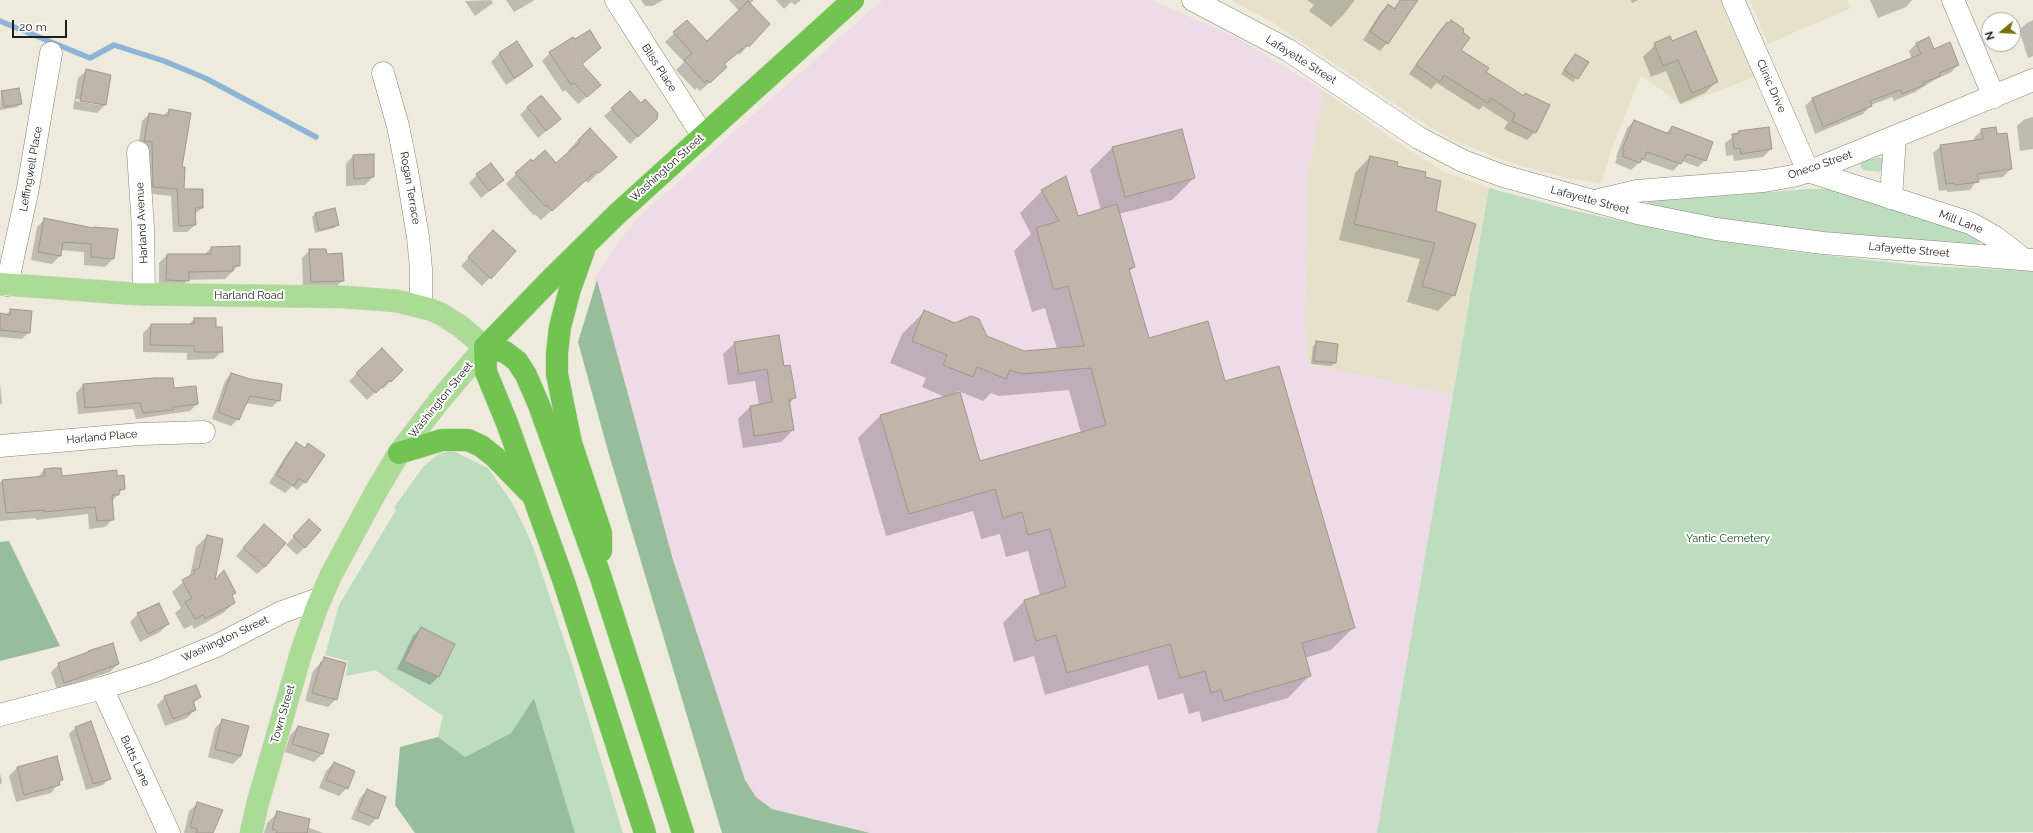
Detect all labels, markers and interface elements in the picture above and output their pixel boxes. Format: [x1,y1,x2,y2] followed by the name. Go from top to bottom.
[14,12,69,38] scale bar
[1981,12,2021,52] north arrow
[19,20,47,34] text: 20 m
[1983,30,1998,42] text: N
[1263,33,1339,87] street label: Lafayette Street
[639,42,679,94] street label: Bliss Place
[1753,57,1789,115] street label: Clinic Drive
[17,125,45,213] street label: Leffingwell Place
[628,132,706,204] street label: Washington Street
[1786,148,1854,182] street label: Oneco Street
[397,151,423,225] street label: Rogan Terrace
[133,182,151,264] street label: Harland Avenue
[1549,183,1631,217] street label: Lafayette Street
[1937,208,1985,236] street label: Mill Lane
[1868,240,1950,260] street label: Lafayette Street
[214,289,284,303] street label: Harland Road
[406,359,476,441] street label: Washington Street
[66,427,138,447] street label: Harland Place
[1686,532,1770,546] park label: Yantic Cemetery
[180,613,270,665] street label: Washington Street
[268,683,298,745] street label: Town Street
[117,733,153,789] street label: Butts Lane

